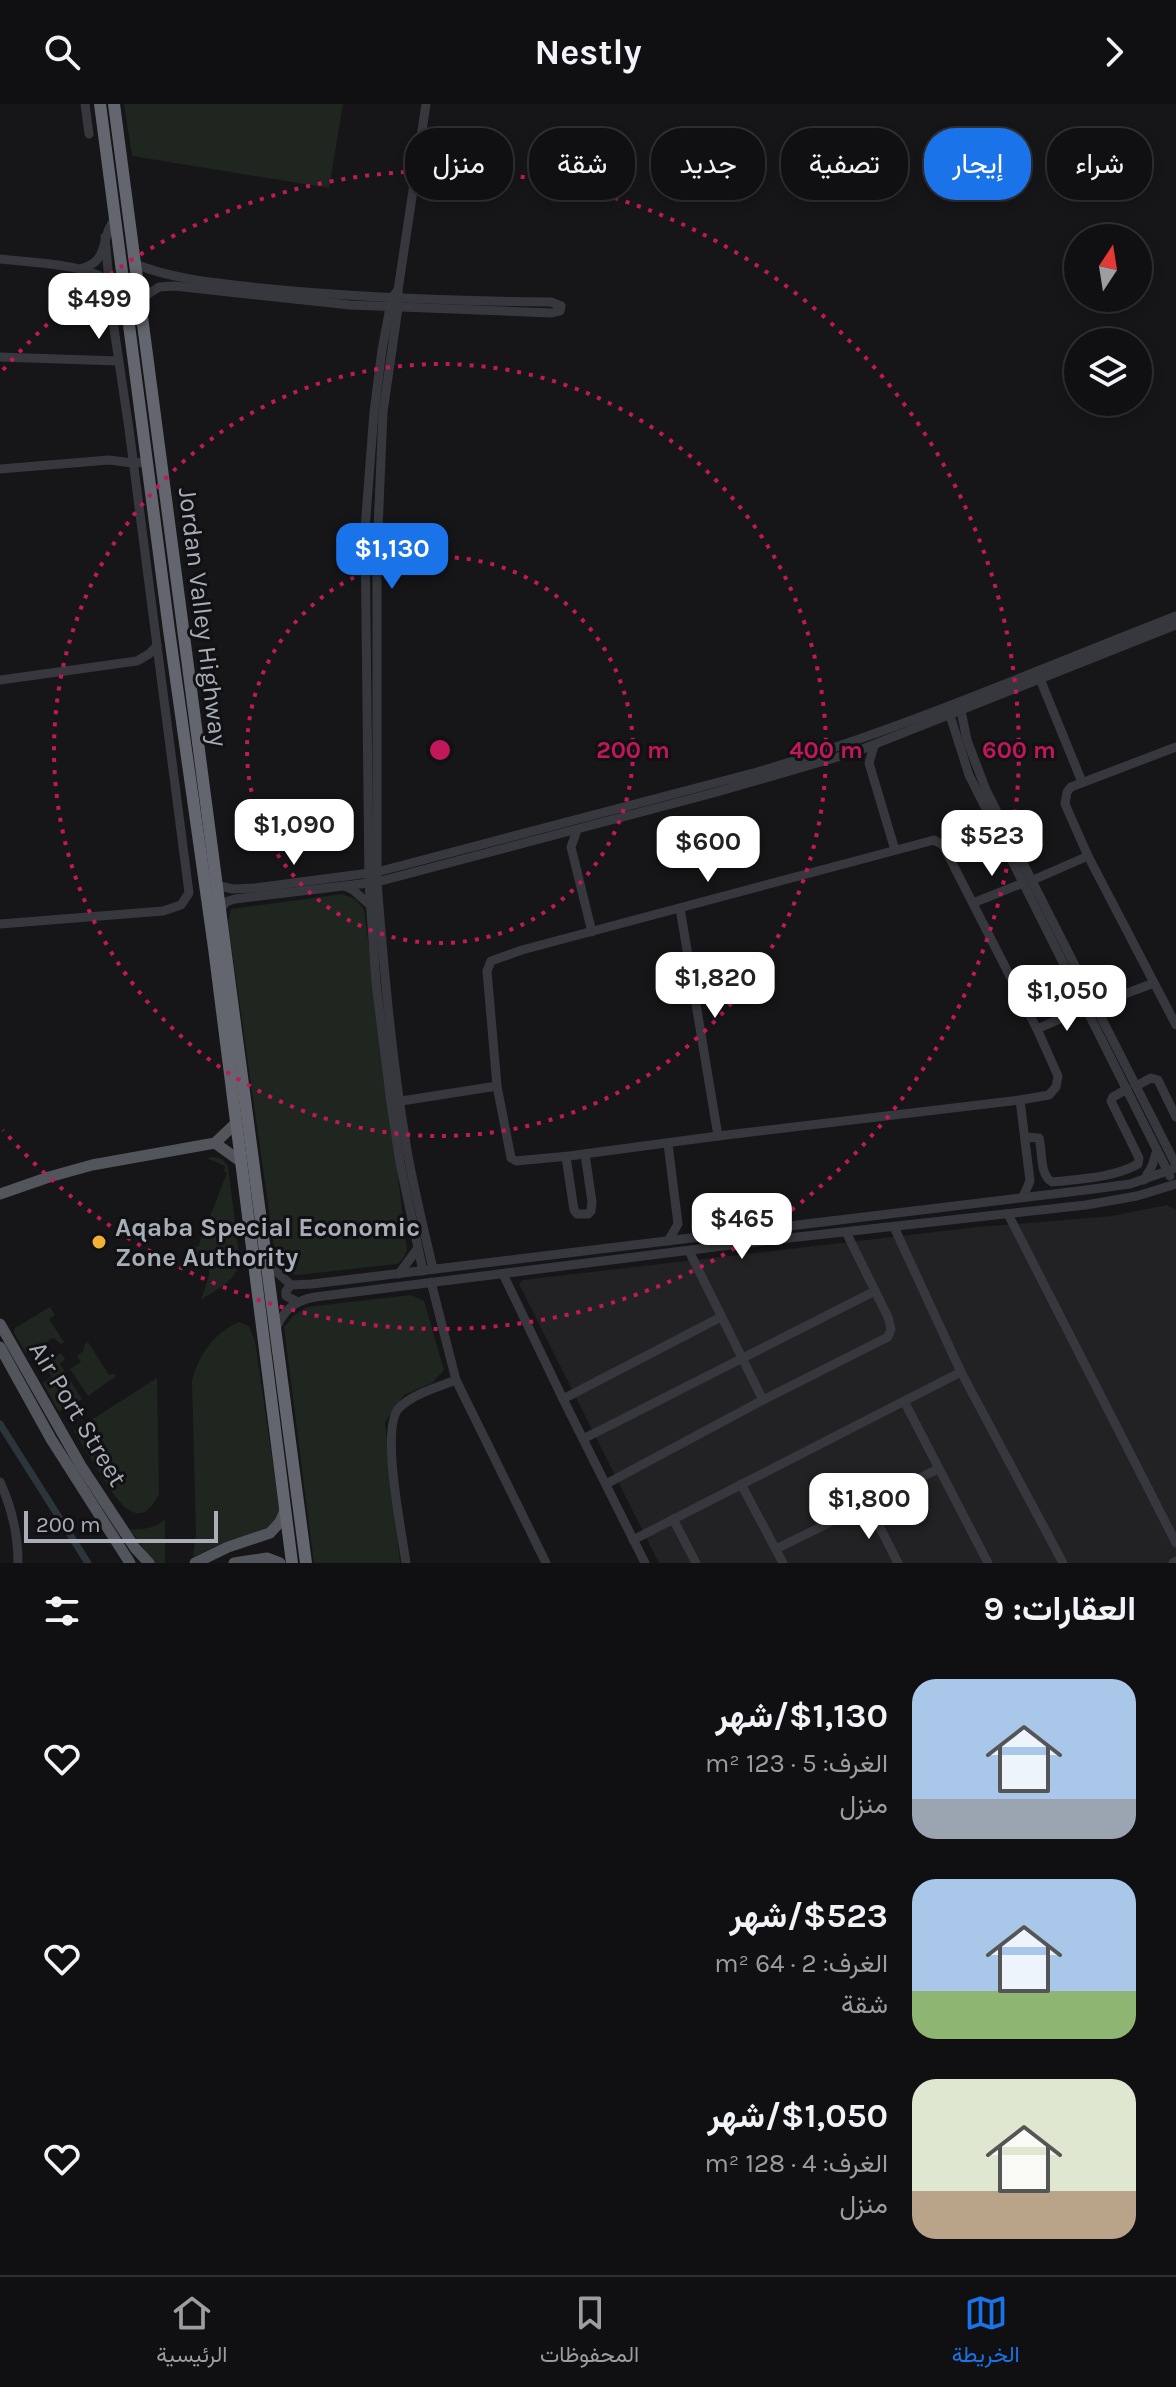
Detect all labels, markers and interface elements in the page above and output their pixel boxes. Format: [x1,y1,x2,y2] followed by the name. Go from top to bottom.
[40,30,84,74] icon: search
[1092,30,1136,74] icon: forward
[534,31,642,73] text: Nestly
[405,128,513,200] chip: منزل
[529,128,635,200] chip: شقة
[651,128,765,200] chip: جديد
[781,128,908,200] chip: تصفية
[924,128,1031,200] chip: إيجار
[1047,128,1152,200] chip: شراء
[1064,224,1152,312] north arrow
[1064,224,1152,416] map controls
[52,273,146,341] pin: $499
[66,283,132,314] text: $499
[1064,328,1152,416] button: layers
[172,486,234,748] street label: Jordan Valley Highway
[327,523,457,591] pin: $1,130
[354,533,430,564] text: $1,130
[426,736,454,764] centre of rings
[596,736,670,764] text: 200 m
[789,736,863,764] text: 400 m
[982,736,1056,764] text: 600 m
[229,799,359,867] pin: $1,090
[253,809,335,840] text: $1,090
[945,810,1039,878] pin: $523
[661,816,755,884] pin: $600
[960,820,1024,851] text: $523
[675,826,741,857] text: $600
[650,952,780,1020] pin: $1,820
[674,962,756,993] text: $1,820
[1002,965,1132,1033] pin: $1,050
[1026,975,1108,1006] text: $1,050
[695,1193,789,1261] pin: $465
[710,1203,774,1234] text: $465
[115,1212,420,1273] place label: Aqaba Special Economic Zone Authority
[90,1233,108,1251] marker: Aqaba Special Economic Zone Authority
[23,1336,134,1492] street label: Air Port Street
[804,1473,934,1541] pin: $1,800
[827,1483,911,1514] text: $1,800
[24,1507,218,1543] scale bar
[36,1512,101,1538] text: 200 m
[40,1589,84,1633] icon: filters
[984,1589,1136,1629] text: العقارات: 9
[715,1696,888,1736] text: $1,130/شهر
[976,1711,1072,1807] icon: home
[40,1737,84,1781] icon: heart
[705,1748,888,1779] text: الغرف: 5 · 123 m²
[839,1789,888,1820] text: منزل
[729,1896,888,1936] text: $523/شهر
[976,1911,1072,2007] icon: home
[40,1937,84,1981] icon: heart
[714,1948,888,1979] text: الغرف: 2 · 64 m²
[841,1989,888,2020] text: شقة
[707,2096,888,2136] text: $1,050/شهر
[976,2111,1072,2207] icon: home
[40,2137,84,2181] icon: heart
[705,2148,888,2179] text: الغرف: 4 · 128 m²
[839,2189,888,2220] text: منزل
[156,2291,227,2374] tab: الرئيسية
[540,2291,639,2374] tab: المحفوظات
[952,2291,1020,2374] tab: الخريطة

